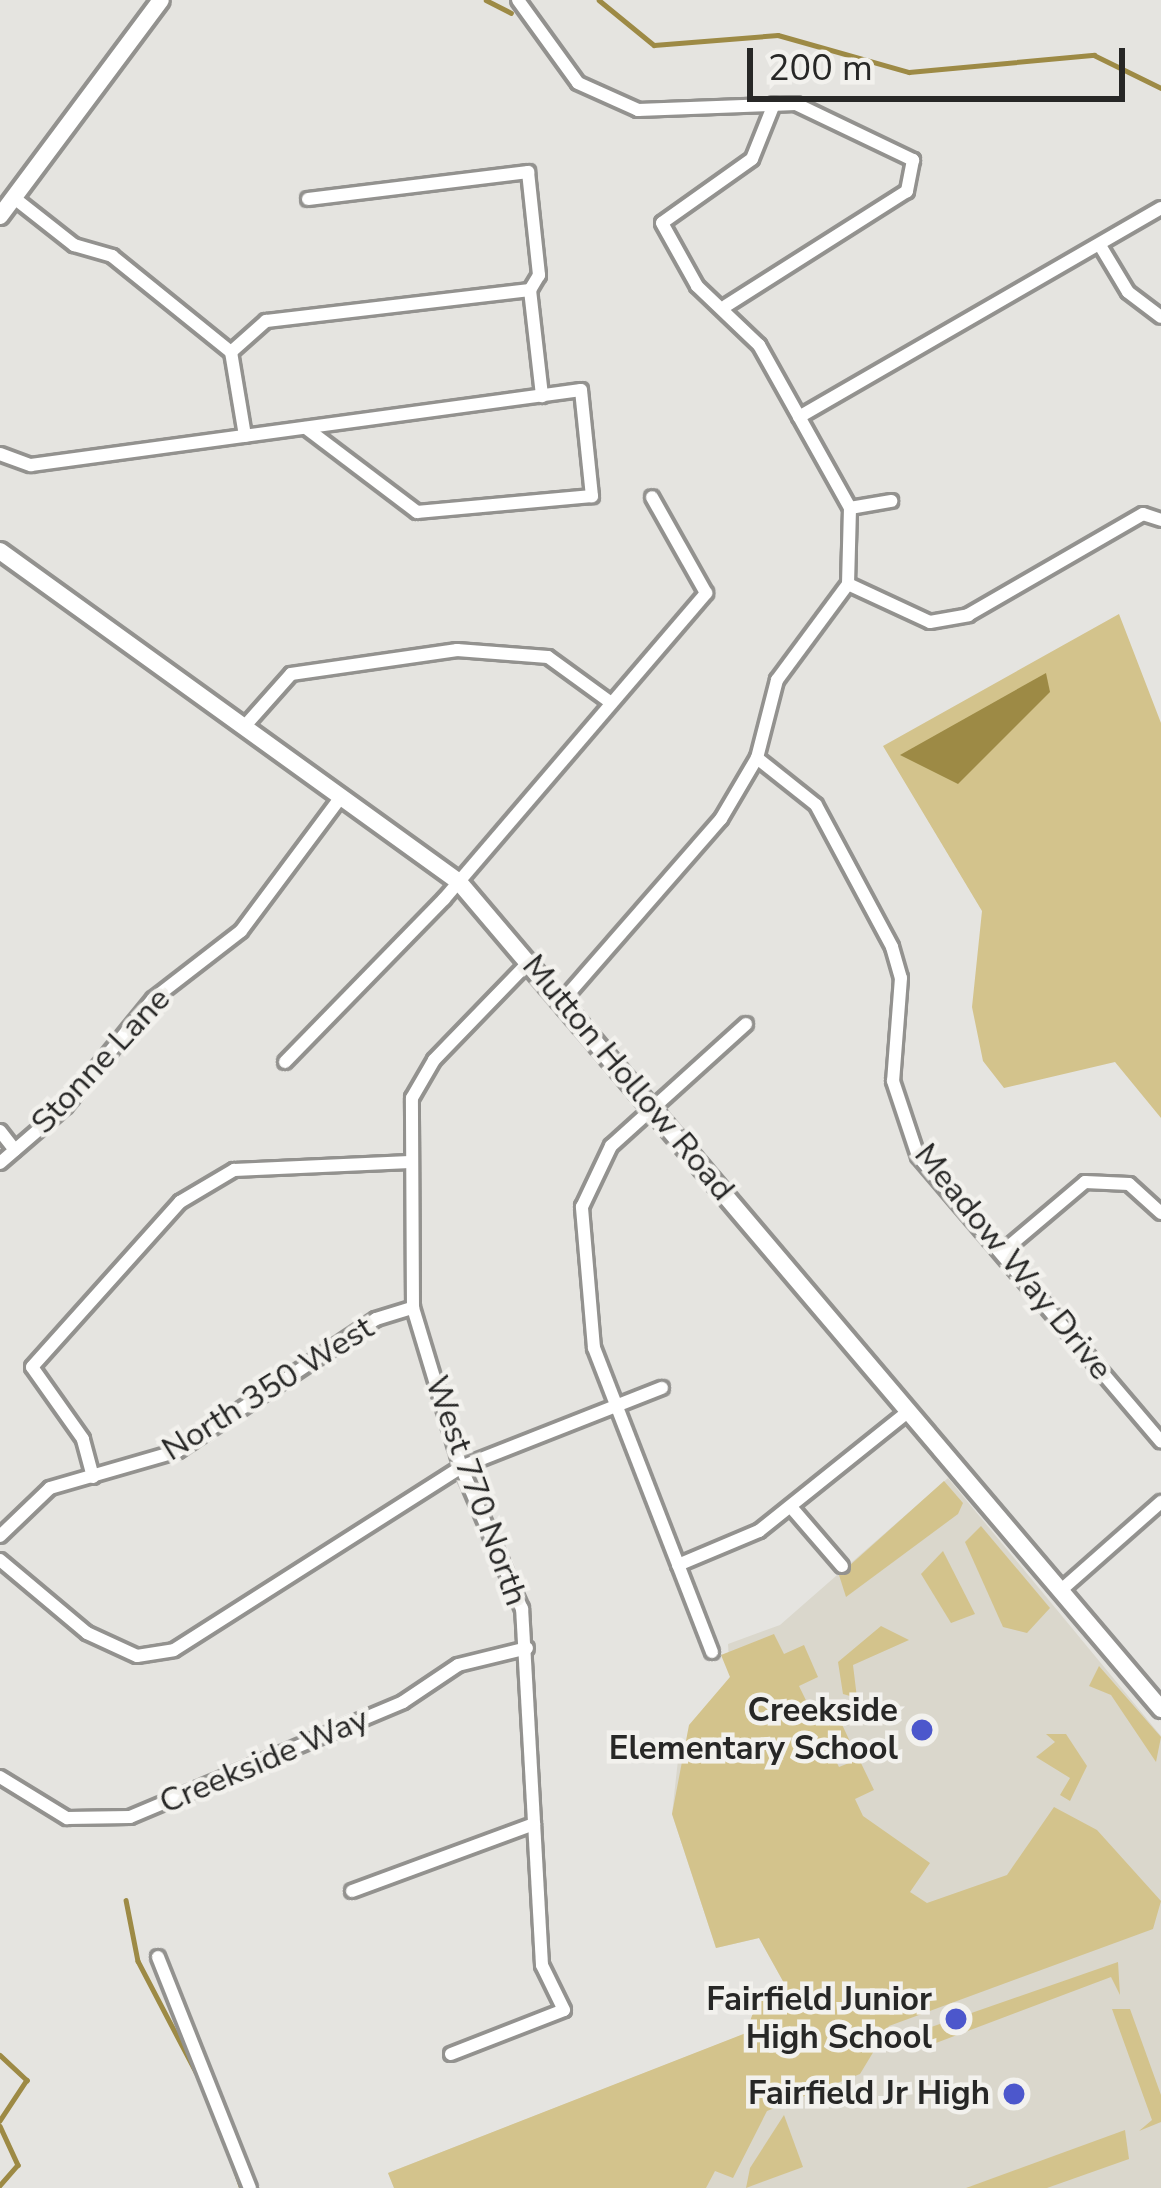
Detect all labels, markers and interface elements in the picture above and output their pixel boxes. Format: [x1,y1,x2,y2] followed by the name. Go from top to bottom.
[753,24,1131,98] scale bar
[768,44,873,93] text: 200 m
[514,947,742,1209] street label: Mutton Hollow Road
[23,980,179,1142] street label: Stonne Lane
[906,1136,1120,1388] street label: Meadow Way Drive
[155,1308,381,1470] street label: North 350 West
[416,1371,536,1611] street label: West 770 North
[609,1691,898,1769] place label: Creekside Elementary School
[154,1699,374,1823] street label: Creekside Way
[909,1717,935,1743] marker: Creekside Elementary School
[706,1980,932,2058] place label: Fairfield Junior High School
[943,2006,969,2032] marker: Fairfield Junior High School
[748,2074,990,2114] place label: Fairfield Jr High
[1001,2081,1027,2107] marker: Fairfield Jr High

